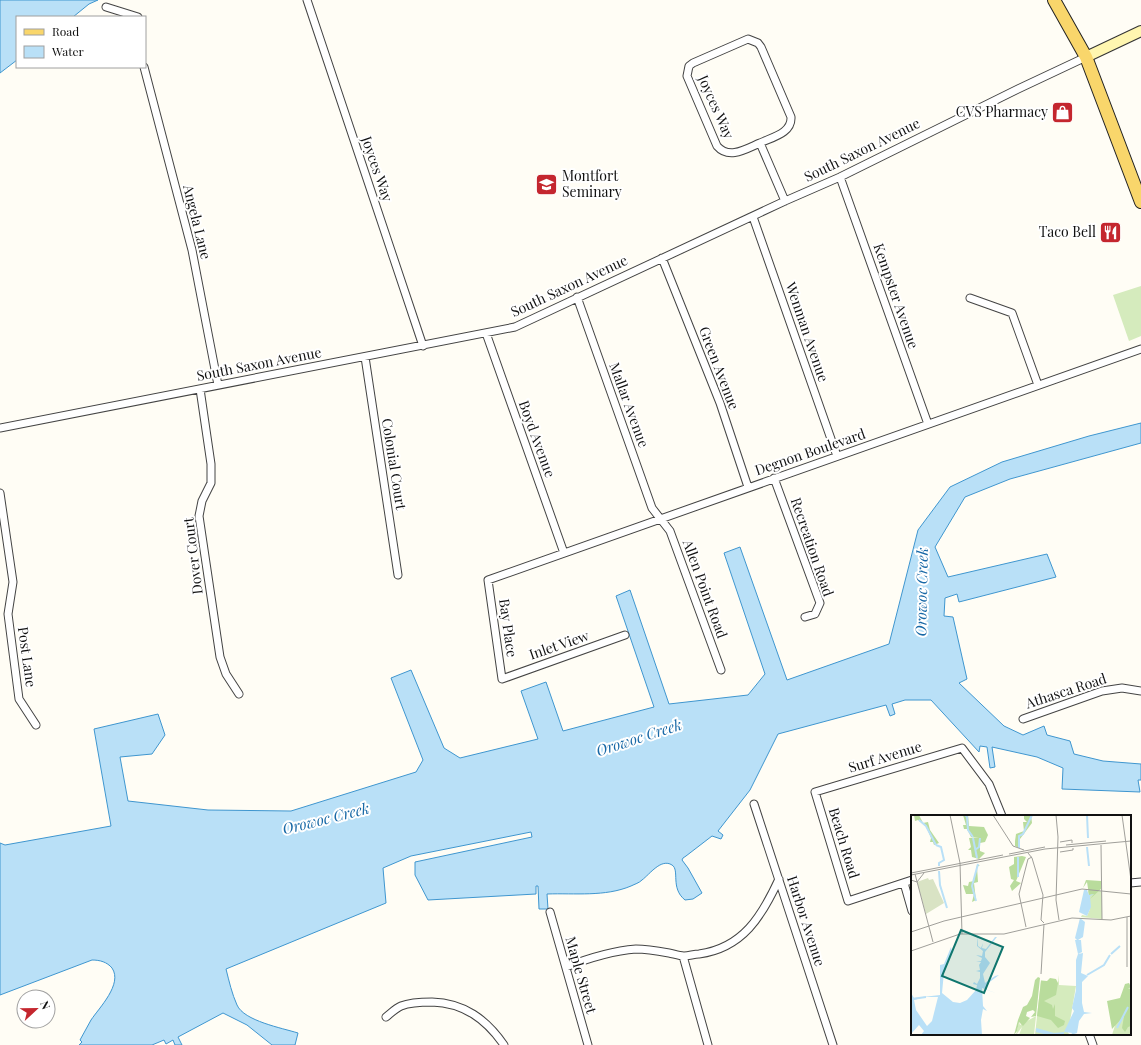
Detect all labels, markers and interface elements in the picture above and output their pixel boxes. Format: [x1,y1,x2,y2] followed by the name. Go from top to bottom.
[16,16,146,68] legend
[52,23,79,39] text: Road
[51,43,85,59] text: Water
[694,71,739,142] street label: Joyces Way
[1050,99,1076,125] shop icon: CVS Pharmacy
[956,102,1048,121] place label: CVS Pharmacy
[801,113,923,186] street label: South Saxon Avenue
[357,133,398,204] street label: Joyces Way
[562,166,622,201] place label: Montfort Seminary
[533,171,559,197] school or university icon: Montfort Seminary
[179,182,216,261] street label: Angela Lane
[1098,219,1124,245] restaurant icon: Taco Bell
[1039,222,1096,241] place label: Taco Bell
[870,241,923,351] street label: Kempster Avenue
[507,250,630,321] street label: South Saxon Avenue
[781,279,833,384] street label: Wenman Avenue
[695,324,744,412] street label: Green Avenue
[195,342,323,385] street label: South Saxon Avenue
[605,360,654,450] street label: Mallar Avenue
[515,398,560,480] street label: Boyd Avenue
[378,417,411,512] street label: Colonial Court
[752,424,868,479] street label: Degnon Boulevard
[787,495,838,599] street label: Recreation Road
[178,515,207,596] street label: Dover Court
[678,536,732,641] street label: Allen Point Road
[910,547,932,637] water label: Orowoc Creek
[495,598,522,658] street label: Bay Place
[14,625,41,688] street label: Post Lane
[526,625,592,664] street label: Inlet View
[1022,668,1109,713] street label: Athasca Road
[593,714,684,760] water label: Orowoc Creek
[846,736,924,777] street label: Surf Avenue
[280,798,372,838] water label: Orowoc Creek
[825,805,864,881] street label: Beach Road
[911,815,1131,1035] inset map
[783,873,830,969] street label: Harbor Avenue
[561,934,602,1017] street label: Maple Street
[16,989,56,1029] north arrow
[37,999,54,1012] text: N

